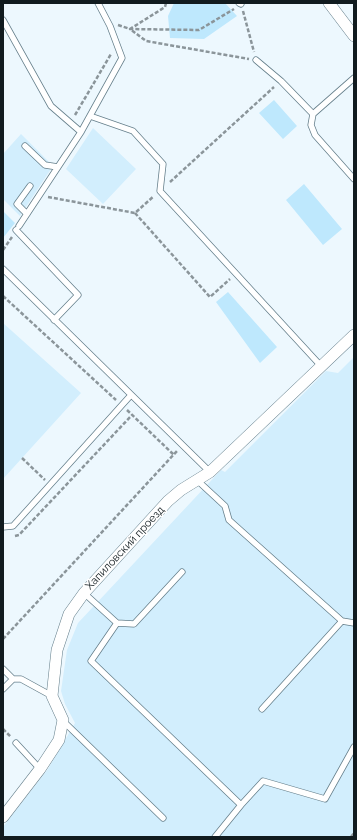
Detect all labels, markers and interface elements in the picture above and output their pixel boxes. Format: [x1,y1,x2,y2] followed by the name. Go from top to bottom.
[83,503,167,593] street label: Хапиловский проезд

